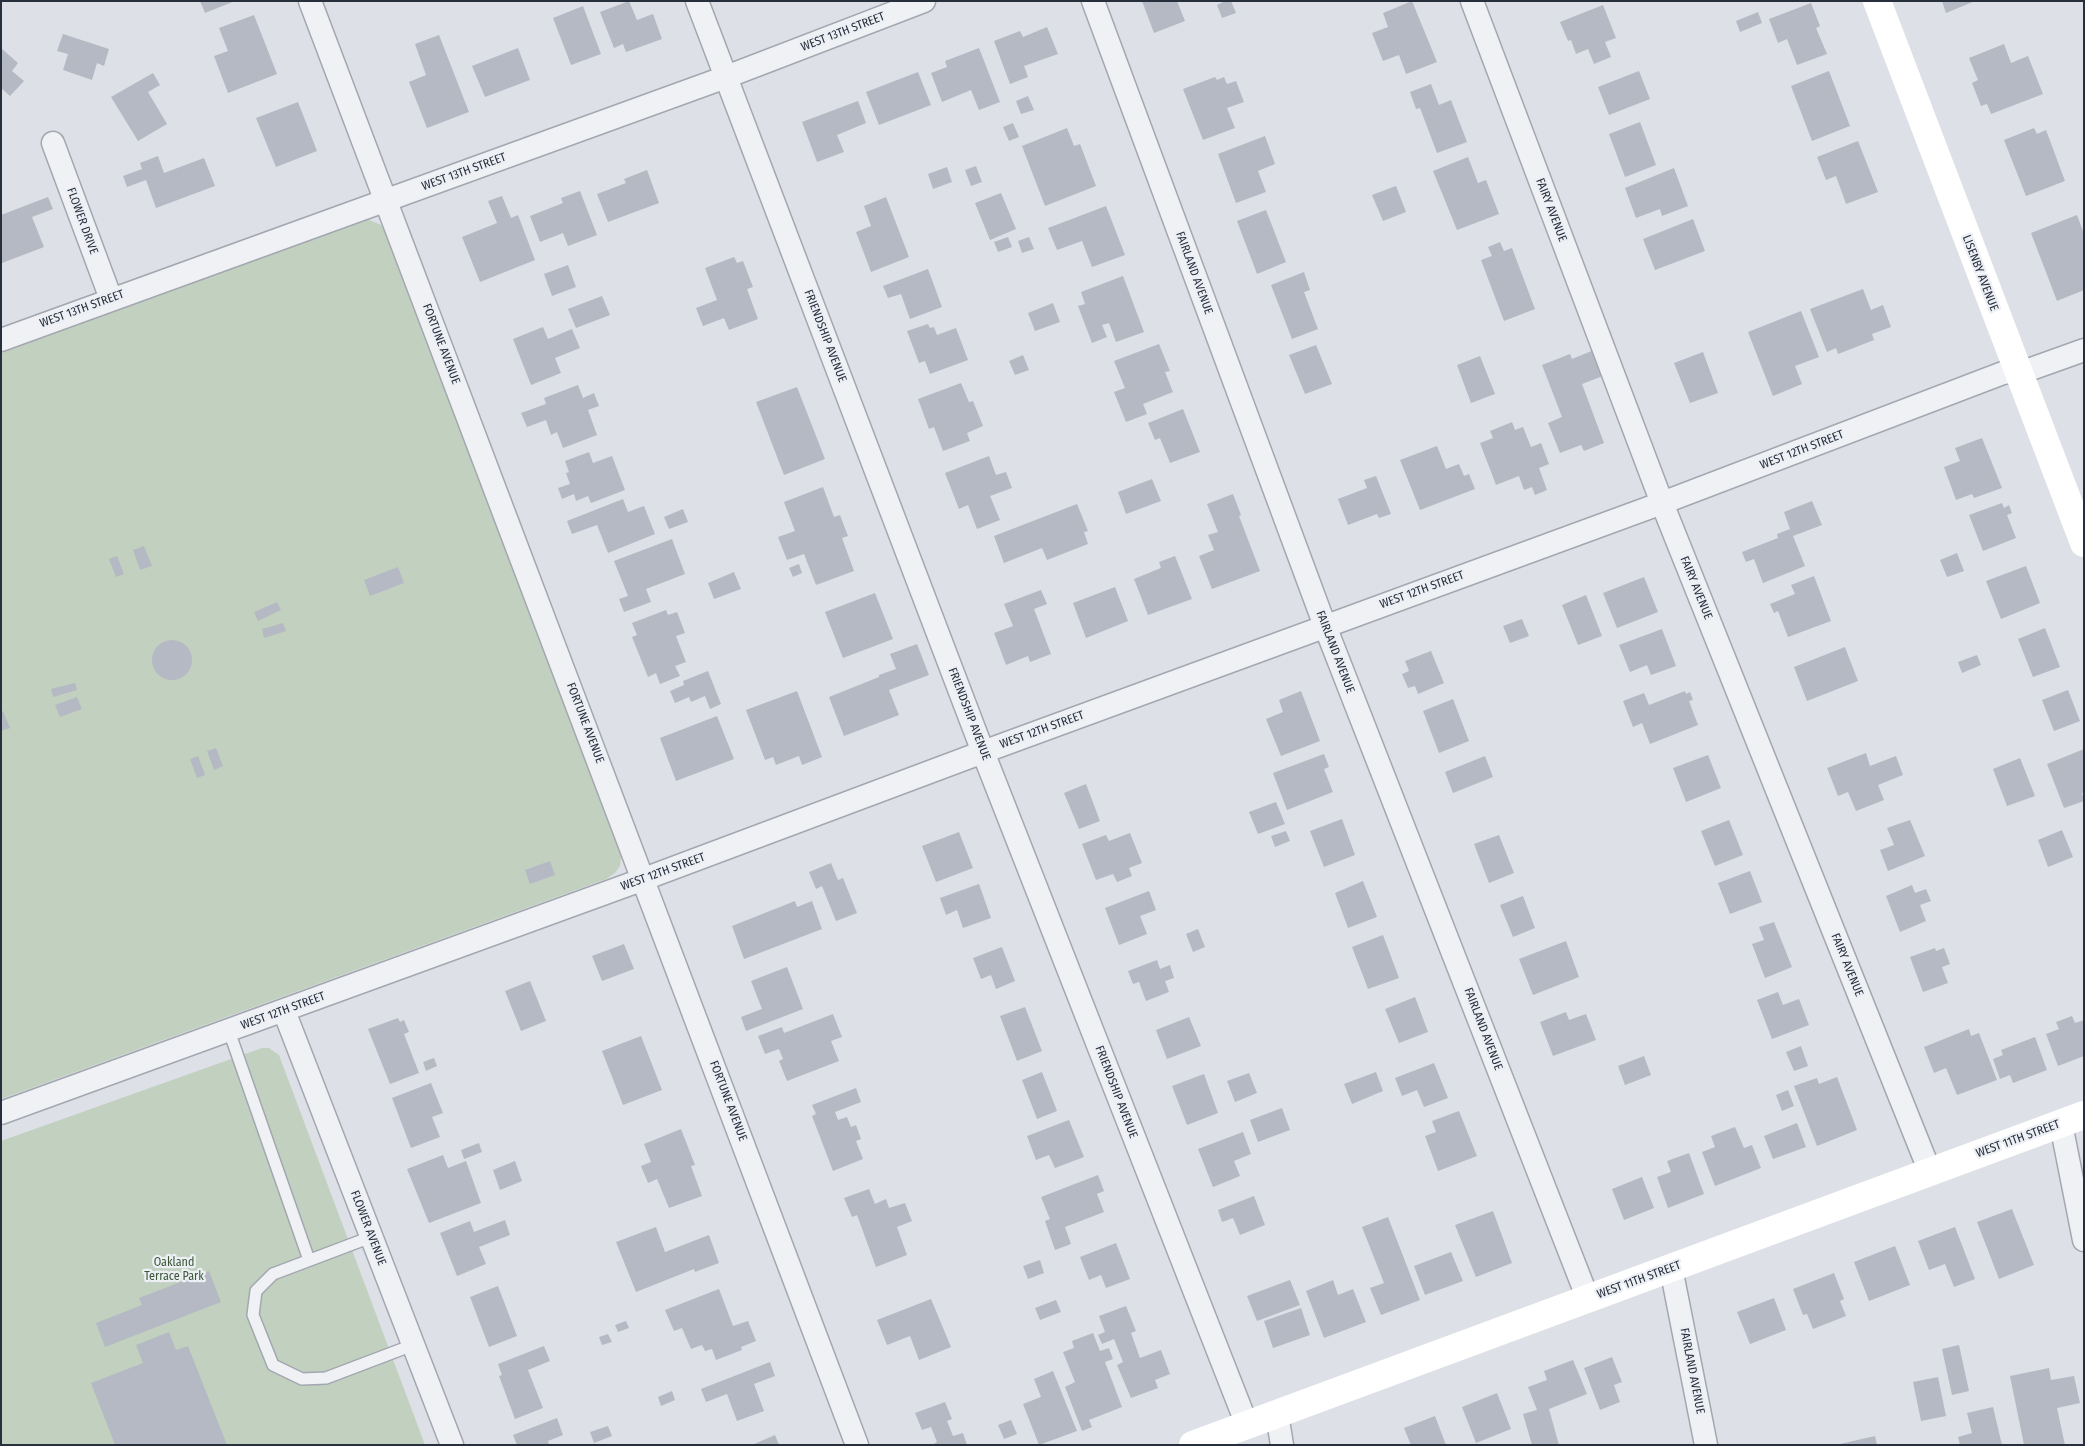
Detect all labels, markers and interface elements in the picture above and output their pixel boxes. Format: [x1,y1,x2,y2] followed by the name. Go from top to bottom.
[799,9,887,55] street label: WEST 13TH STREET
[420,150,508,194] street label: WEST 13TH STREET
[1532,176,1570,244] street label: FAIRY AVENUE
[63,186,101,256] street label: FLOWER DRIVE
[1172,230,1216,316] street label: FAIRLAND AVENUE
[1959,233,2001,313] street label: LISENBY AVENUE
[38,287,126,331] street label: WEST 13TH STREET
[801,288,849,384] street label: FRIENDSHIP AVENUE
[419,302,463,386] street label: FORTUNE AVENUE
[1758,427,1846,473] street label: WEST 12TH STREET
[1677,554,1715,622] street label: FAIRY AVENUE
[1378,568,1466,612] street label: WEST 12TH STREET
[1313,609,1357,695] street label: FAIRLAND AVENUE
[945,666,993,762] street label: FRIENDSHIP AVENUE
[563,681,607,765] street label: FORTUNE AVENUE
[998,708,1086,752] street label: WEST 12TH STREET
[619,850,707,894] street label: WEST 12TH STREET
[1828,931,1866,999] street label: FAIRY AVENUE
[1461,986,1505,1072] street label: FAIRLAND AVENUE
[239,989,327,1033] street label: WEST 12TH STREET
[1092,1044,1140,1140] street label: FRIENDSHIP AVENUE
[706,1059,750,1143] street label: FORTUNE AVENUE
[1974,1117,2062,1161] street label: WEST 11TH STREET
[347,1188,389,1268] street label: FLOWER AVENUE
[144,1256,204,1284] park label: Oakland Terrace Park
[1595,1258,1683,1302] street label: WEST 11TH STREET
[1677,1327,1707,1415] street label: FAIRLAND AVENUE

